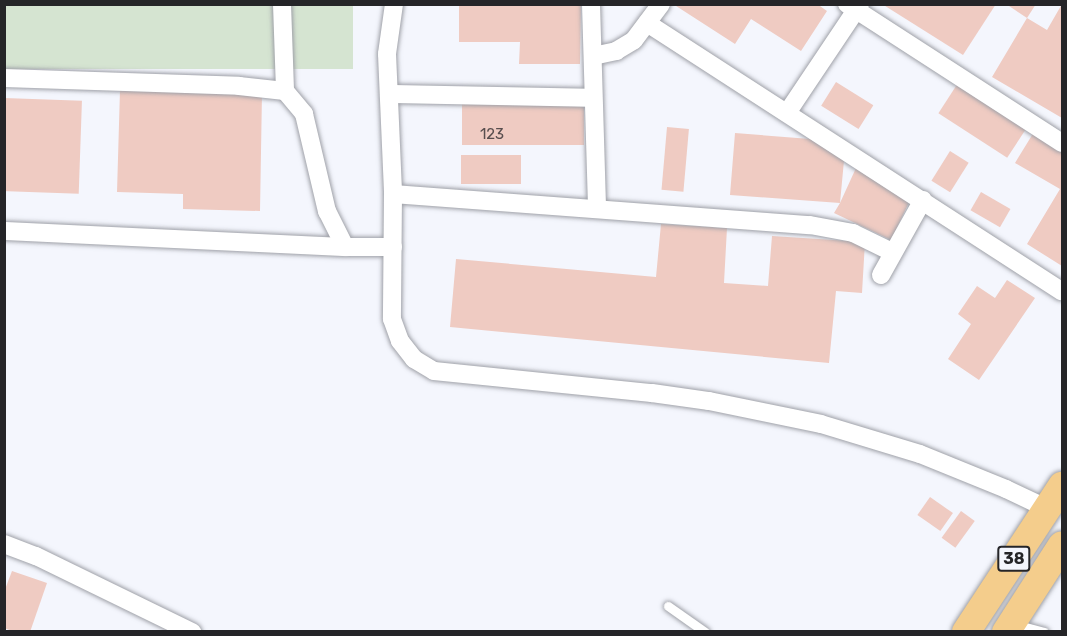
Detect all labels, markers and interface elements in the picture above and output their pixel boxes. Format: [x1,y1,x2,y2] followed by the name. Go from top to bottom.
[480,126,504,144] house number: 123
[996,546,1032,572] road number: 38

